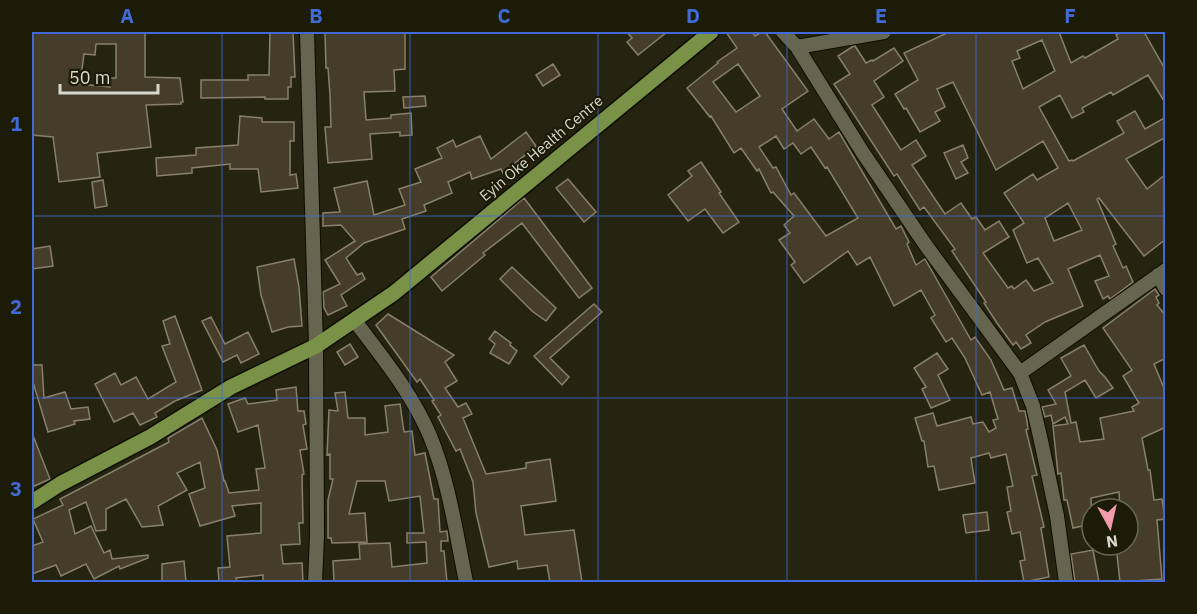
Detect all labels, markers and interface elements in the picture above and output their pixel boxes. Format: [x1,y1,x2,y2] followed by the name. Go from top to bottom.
[120,2,134,29] text: A
[309,2,323,29] text: B
[497,2,511,29] text: C
[686,2,700,29] text: D
[875,2,887,29] text: E
[1064,2,1076,29] text: F
[60,57,158,95] scale bar
[69,66,111,89] text: 50 m
[475,91,607,205] street label: Eyin Oke Health Centre
[10,110,22,137] text: 1
[10,293,22,320] text: 2
[10,475,22,502] text: 3
[1080,497,1140,557] north arrow
[1105,531,1119,553] text: N

